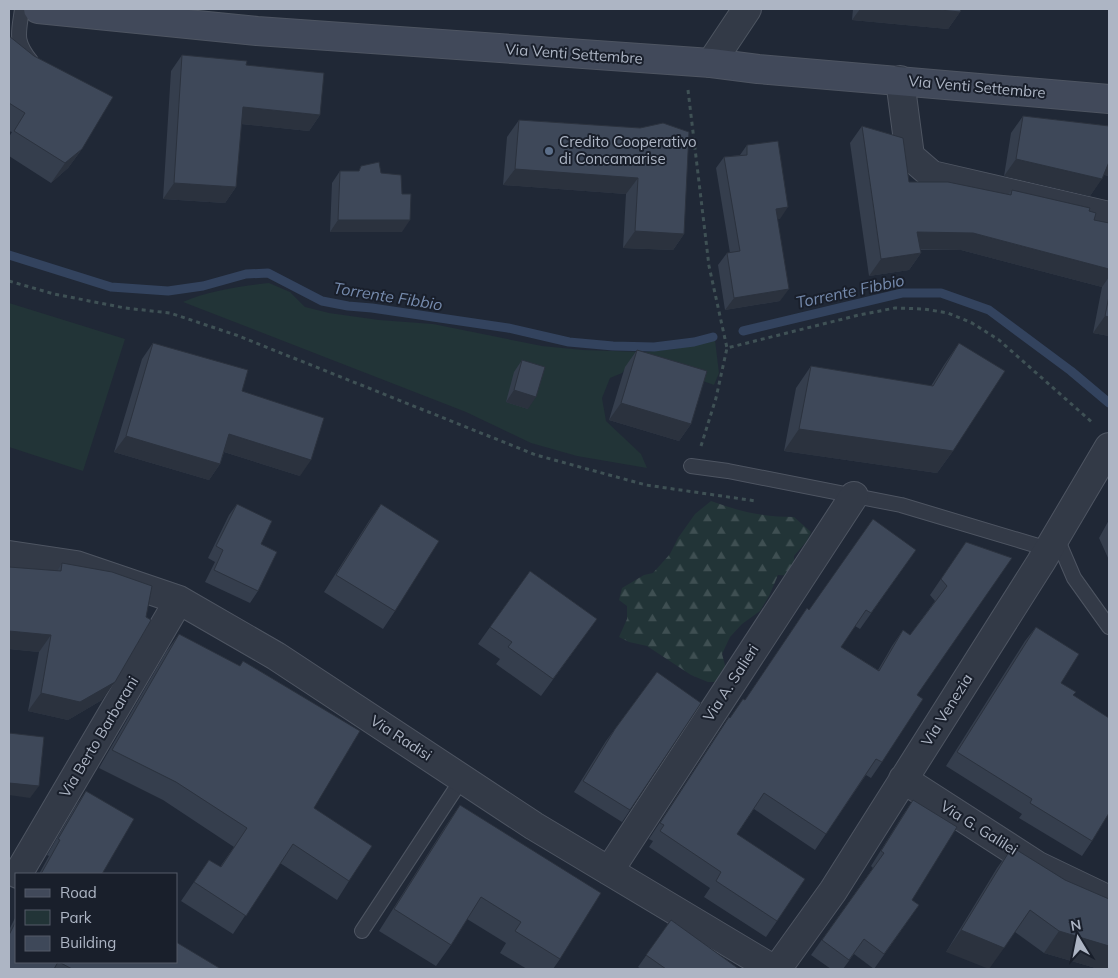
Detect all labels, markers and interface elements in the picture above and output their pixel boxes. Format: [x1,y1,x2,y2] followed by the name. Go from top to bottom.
[505,39,643,68] street label: Via Venti Settembre
[908,71,1047,102] street label: Via Venti Settembre
[559,132,697,168] place label: Credito Cooperativo di Concamarise
[543,145,555,157] marker: Credito Cooperativo di Concamarise
[794,270,906,312] water label: Torrente Fibbio
[332,277,444,315] water label: Torrente Fibbio
[699,641,763,725] street label: Via A. Salieri
[917,670,976,750] street label: Via Venezia
[55,673,142,801] street label: Via Berto Barbarani
[367,711,436,765] street label: Via Radisi
[937,796,1021,859] street label: Via G. Galilei
[15,873,178,963] legend
[60,883,97,902] text: Road
[60,908,92,927] text: Park
[1053,913,1103,963] north arrow
[1069,915,1083,935] text: N
[60,933,116,952] text: Building

